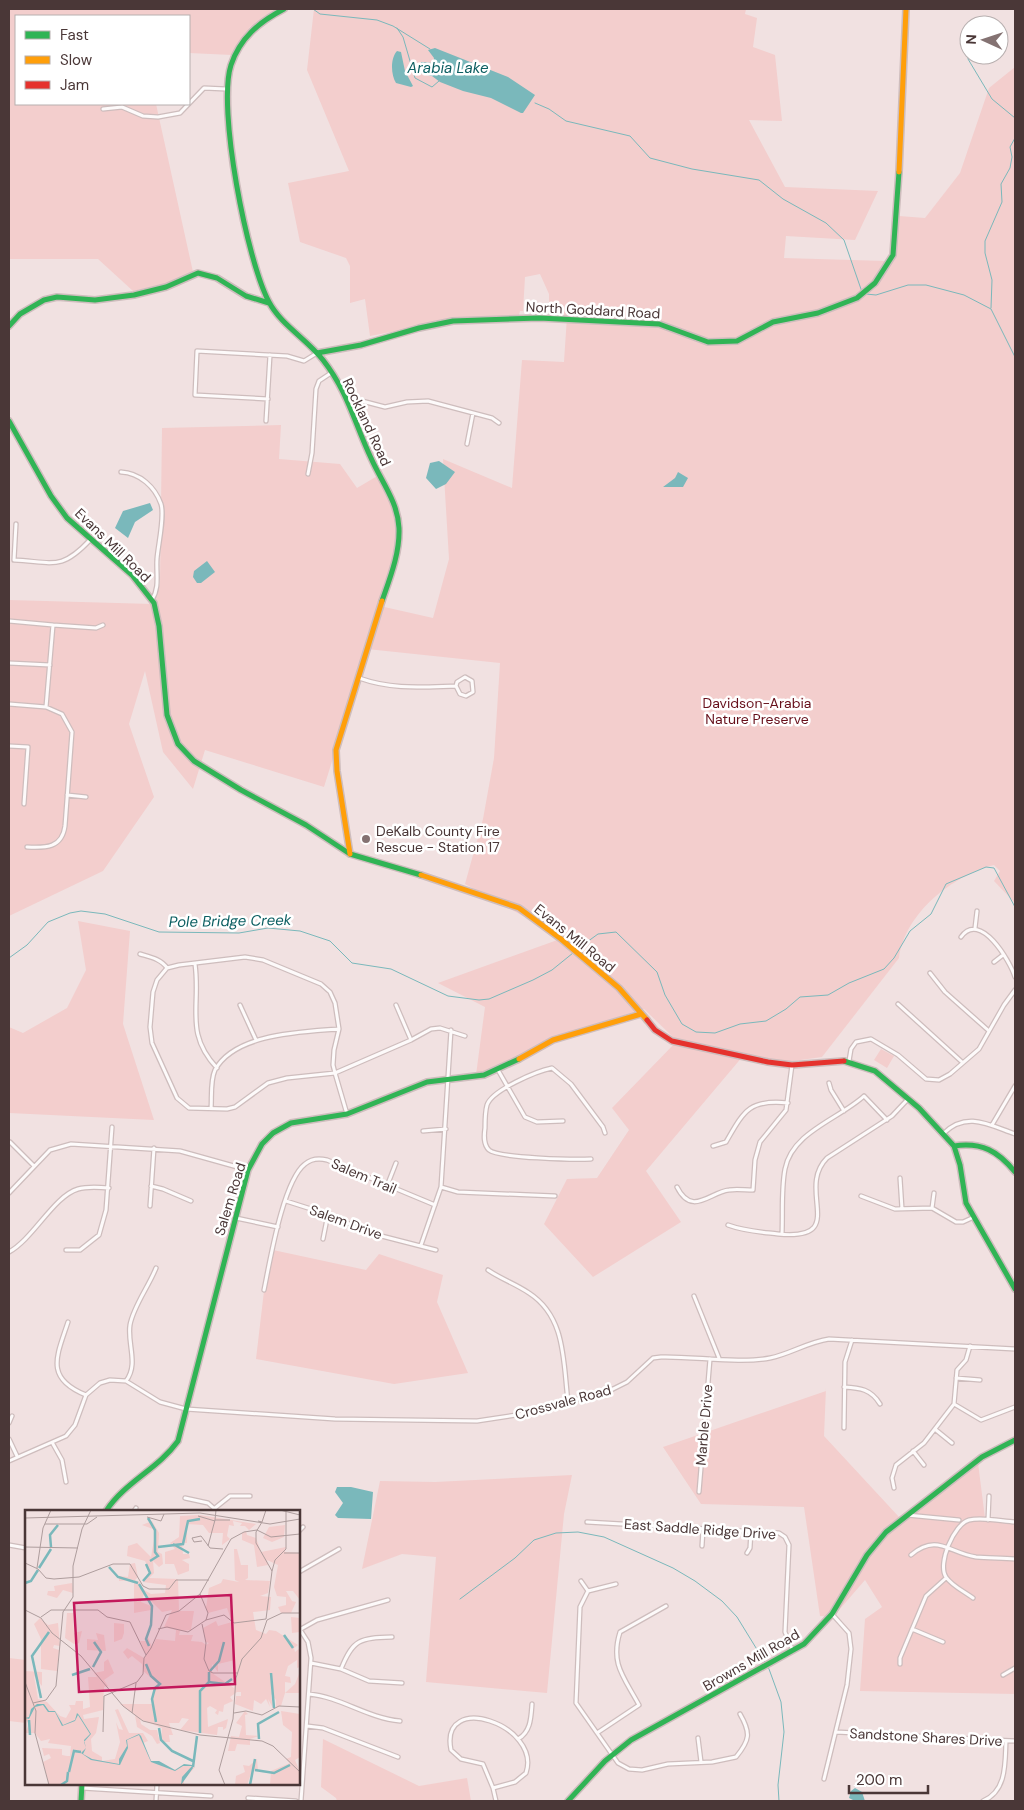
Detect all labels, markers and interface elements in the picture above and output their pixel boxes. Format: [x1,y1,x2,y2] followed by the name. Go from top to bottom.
[15,15,190,105] legend
[959,15,1009,65] north arrow
[60,25,89,45] text: Fast
[962,34,980,45] text: N
[60,50,93,70] text: Slow
[406,58,489,78] water label: Arabia Lake
[60,75,89,95] text: Jam
[525,297,661,323] street label: North Goddard Road
[339,375,395,469] street label: Rockland Road
[71,504,155,586] street label: Evans Mill Road
[703,694,811,728] park label: Davidson-Arabia Nature Preserve
[376,822,500,856] place label: DeKalb County Fire Rescue - Station 17
[360,833,372,845] marker: DeKalb County Fire Rescue - Station 17
[531,900,619,976] street label: Evans Mill Road
[168,910,292,932] water label: Pole Bridge Creek
[329,1154,399,1198] street label: Salem Trail
[210,1160,250,1238] street label: Salem Road
[307,1201,385,1243] street label: Salem Drive
[513,1380,613,1424] street label: Crossvale Road
[691,1384,717,1466] street label: Marble Drive
[25,1510,300,1785] inset map
[623,1515,777,1543] street label: East Saddle Ridge Drive
[699,1625,803,1695] street label: Browns Mill Road
[849,1724,1003,1750] street label: Sandstone Shares Drive
[849,1762,928,1794] scale bar
[856,1770,902,1790] text: 200 m

